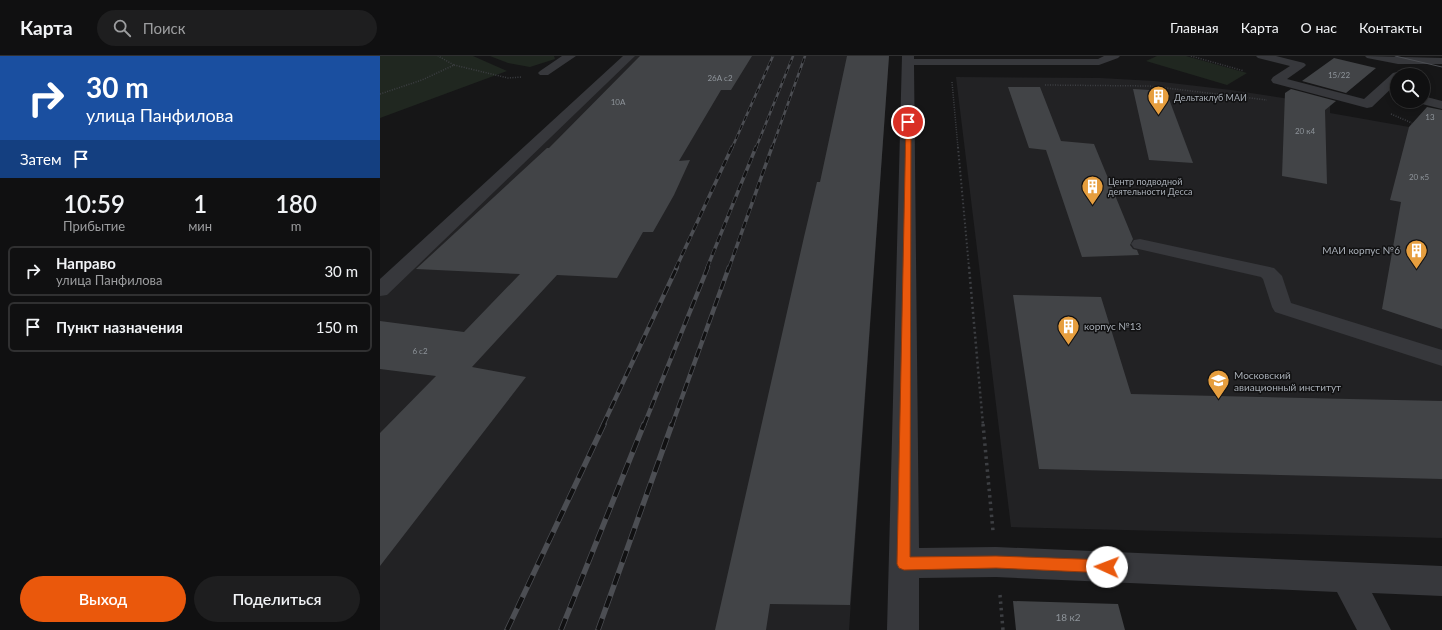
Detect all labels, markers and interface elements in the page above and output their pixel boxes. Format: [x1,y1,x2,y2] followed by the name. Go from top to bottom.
[97,10,377,46] search box
[20,16,73,39] text: Карта
[111,17,133,39] icon: search
[143,19,186,37] text: Поиск
[1170,19,1219,36] text: Главная
[1241,19,1279,36] text: Карта
[1301,19,1337,36] text: О нас
[1359,19,1422,36] text: Контакты
[1390,68,1430,108] map controls
[1390,68,1430,108] button: search
[86,70,149,104] text: 30 m
[1328,70,1350,80] house number: 15/22
[20,72,72,124] icon: right
[707,73,733,83] house number: 26А с2
[1145,84,1171,117] building icon: Дельтаклуб МАИ
[1174,92,1247,103] place label: Дельтаклуб МАИ
[611,97,626,107] house number: 10А
[86,104,234,126] text: улица Панфилова
[891,105,925,139] pin
[897,111,919,133] icon: arrive
[1425,112,1435,122] house number: 13
[1295,126,1315,136] house number: 20 к4
[70,148,92,170] icon: arrive
[20,150,62,168] text: Затем
[1409,172,1429,182] house number: 20 к5
[1079,173,1105,206] building icon: Центр подводной деятельности Десса
[1108,176,1192,197] place label: Центр подводной деятельности Десса
[63,189,125,218] text: 10:59
[193,189,207,218] text: 1
[275,189,317,218] text: 180
[63,218,125,234] text: Прибытие
[188,218,212,234] text: мин
[291,218,301,234] text: m
[1403,237,1429,270] building icon: МАИ корпус №6
[1322,244,1400,256] place label: МАИ корпус №6
[56,254,116,272] text: Направо
[22,260,44,282] icon: right
[324,262,358,280] text: 30 m
[56,272,163,288] text: улица Панфилова
[1055,313,1081,346] building icon: корпус №13
[22,316,44,338] icon: arrive
[56,318,183,336] text: Пункт назначения
[316,318,358,336] text: 150 m
[1084,320,1142,332] place label: корпус №13
[412,346,428,356] house number: 6 с2
[1206,368,1232,401] school or university icon: Московский авиационный институт
[1234,369,1341,393] place label: Московский авиационный институт
[1086,546,1128,588] position arrow
[20,576,186,622] button: Выход
[194,576,360,622] button: Поделиться
[1055,611,1081,623] house number: 18 к2

